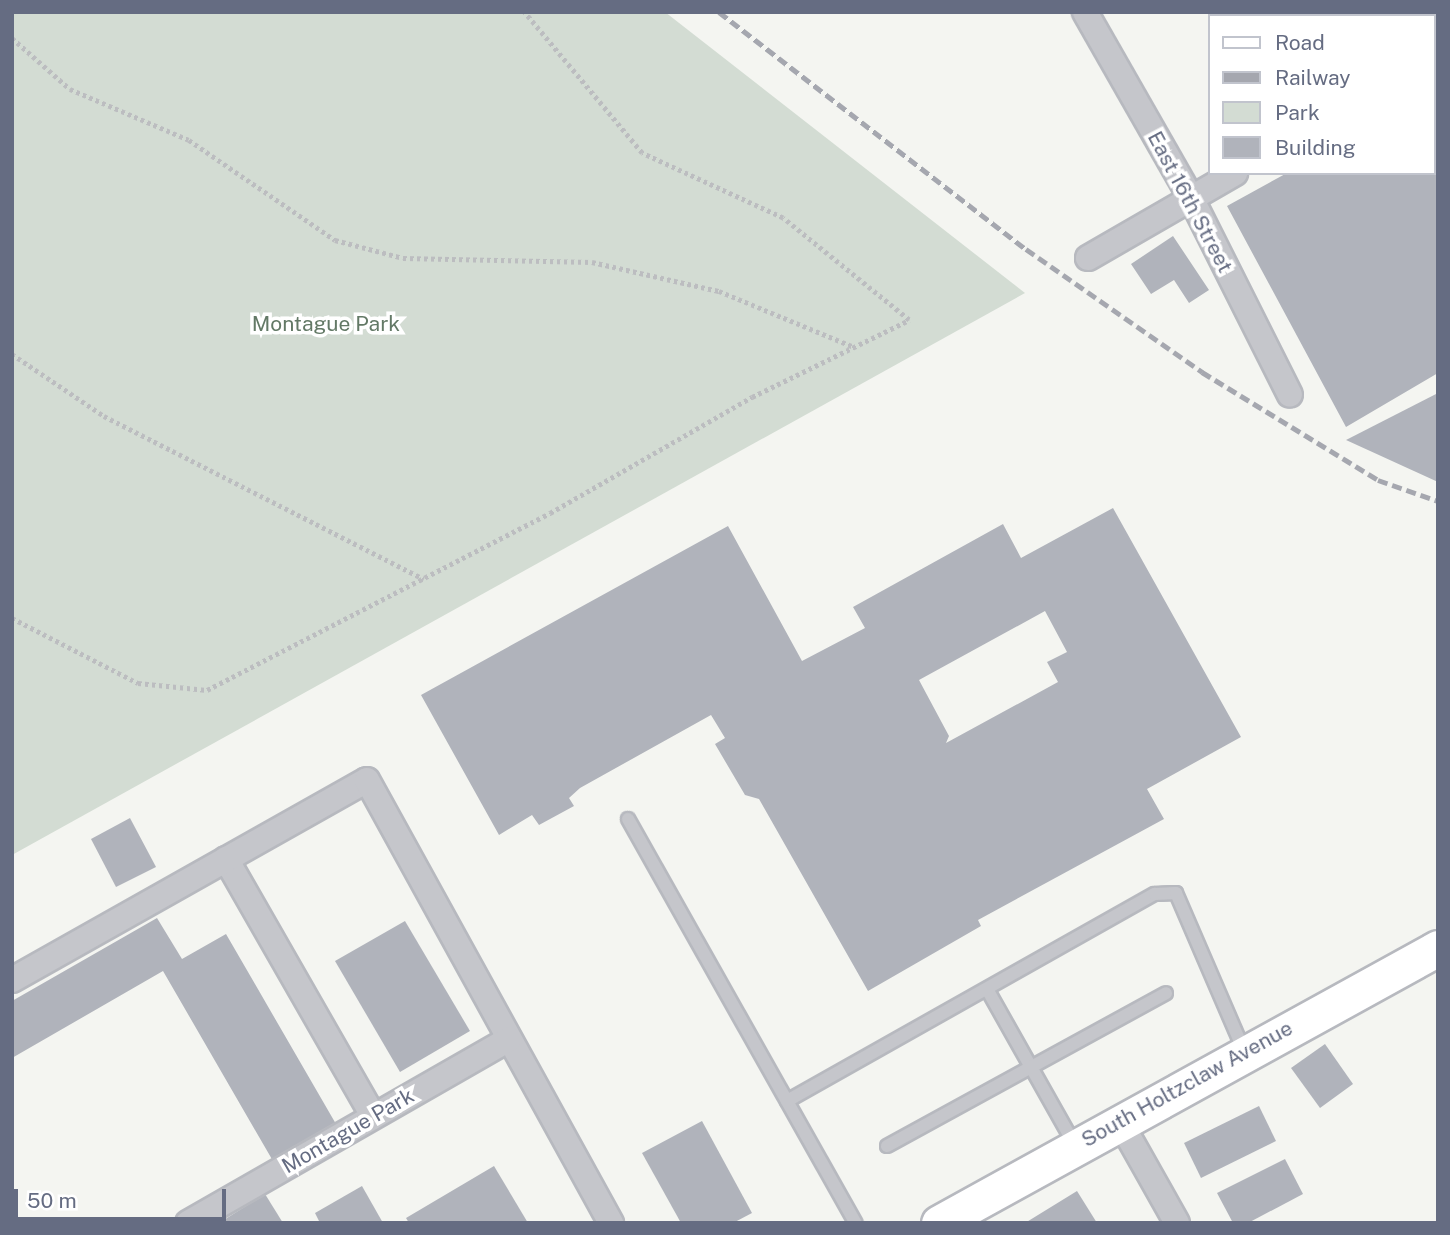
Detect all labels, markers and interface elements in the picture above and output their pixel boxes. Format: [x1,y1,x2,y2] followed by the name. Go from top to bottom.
[1208,14,1436,175] legend
[1275,30,1325,55] text: Road
[1275,65,1351,90] text: Railway
[1275,100,1320,125] text: Park
[1142,127,1238,277] street label: East 16th Street
[1275,135,1356,160] text: Building
[252,311,400,337] park label: Montague Park
[1077,1015,1297,1153] street label: South Holtzclaw Avenue
[277,1083,419,1179] street label: Montague Park
[18,1176,229,1220] scale bar
[27,1188,77,1213] text: 50 m

